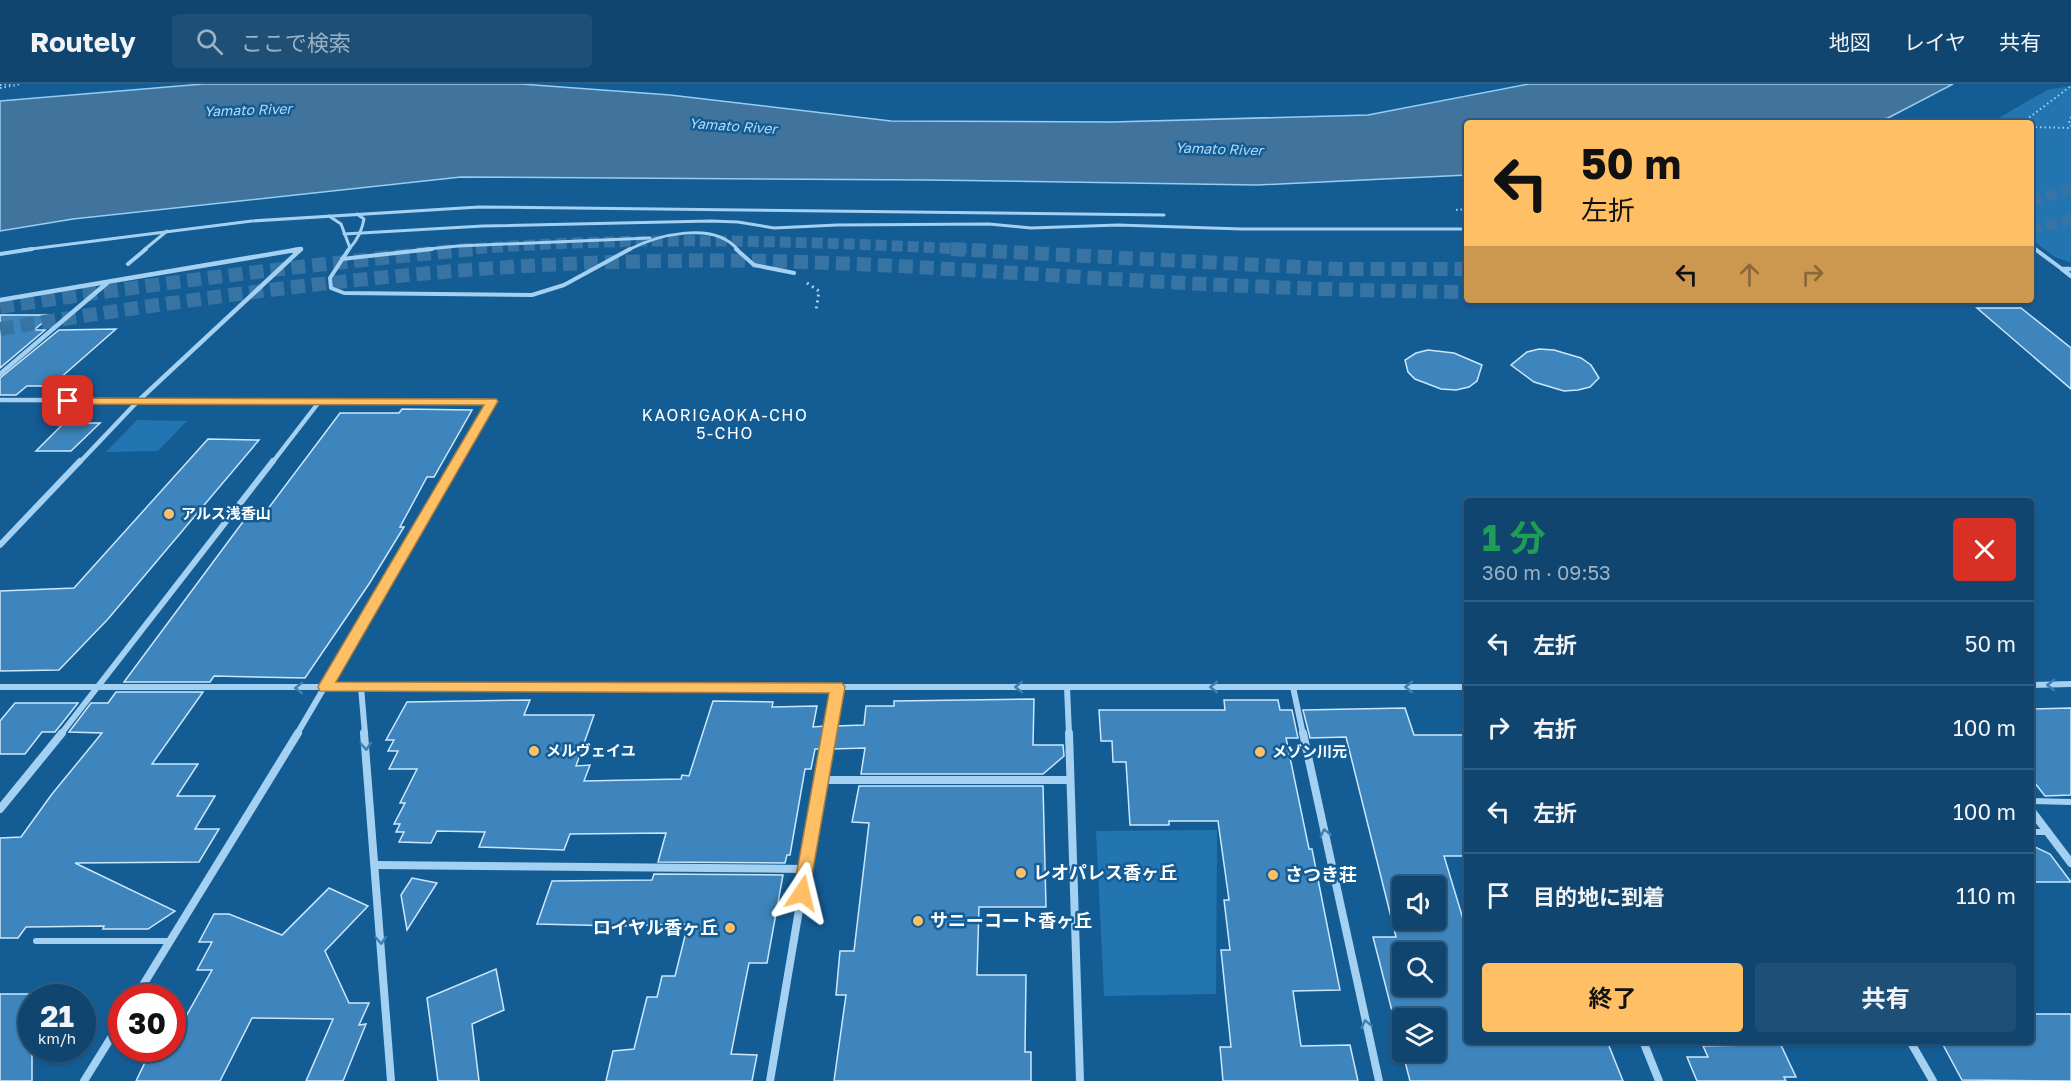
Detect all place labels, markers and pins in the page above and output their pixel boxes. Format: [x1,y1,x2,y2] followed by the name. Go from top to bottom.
[42,375,93,426] pin
[181,504,271,522] place label: アルス浅香山
[162,507,176,521] marker: アルス浅香山
[546,741,636,759] place label: メルヴェイユ
[1272,742,1347,760] place label: メゾン川元
[527,744,541,758] marker: メルヴェイユ
[1253,745,1267,759] marker: メゾン川元
[1033,861,1177,883] place label: レオパレス香ヶ丘
[1285,863,1357,885] place label: さつき荘
[1014,866,1028,880] marker: レオパレス香ヶ丘
[1266,868,1280,882] marker: さつき荘
[930,909,1092,931] place label: サニーコート香ヶ丘
[911,914,925,928] marker: サニーコート香ヶ丘
[593,916,718,938] place label: ロイヤル香ヶ丘
[723,921,737,935] marker: ロイヤル香ヶ丘

